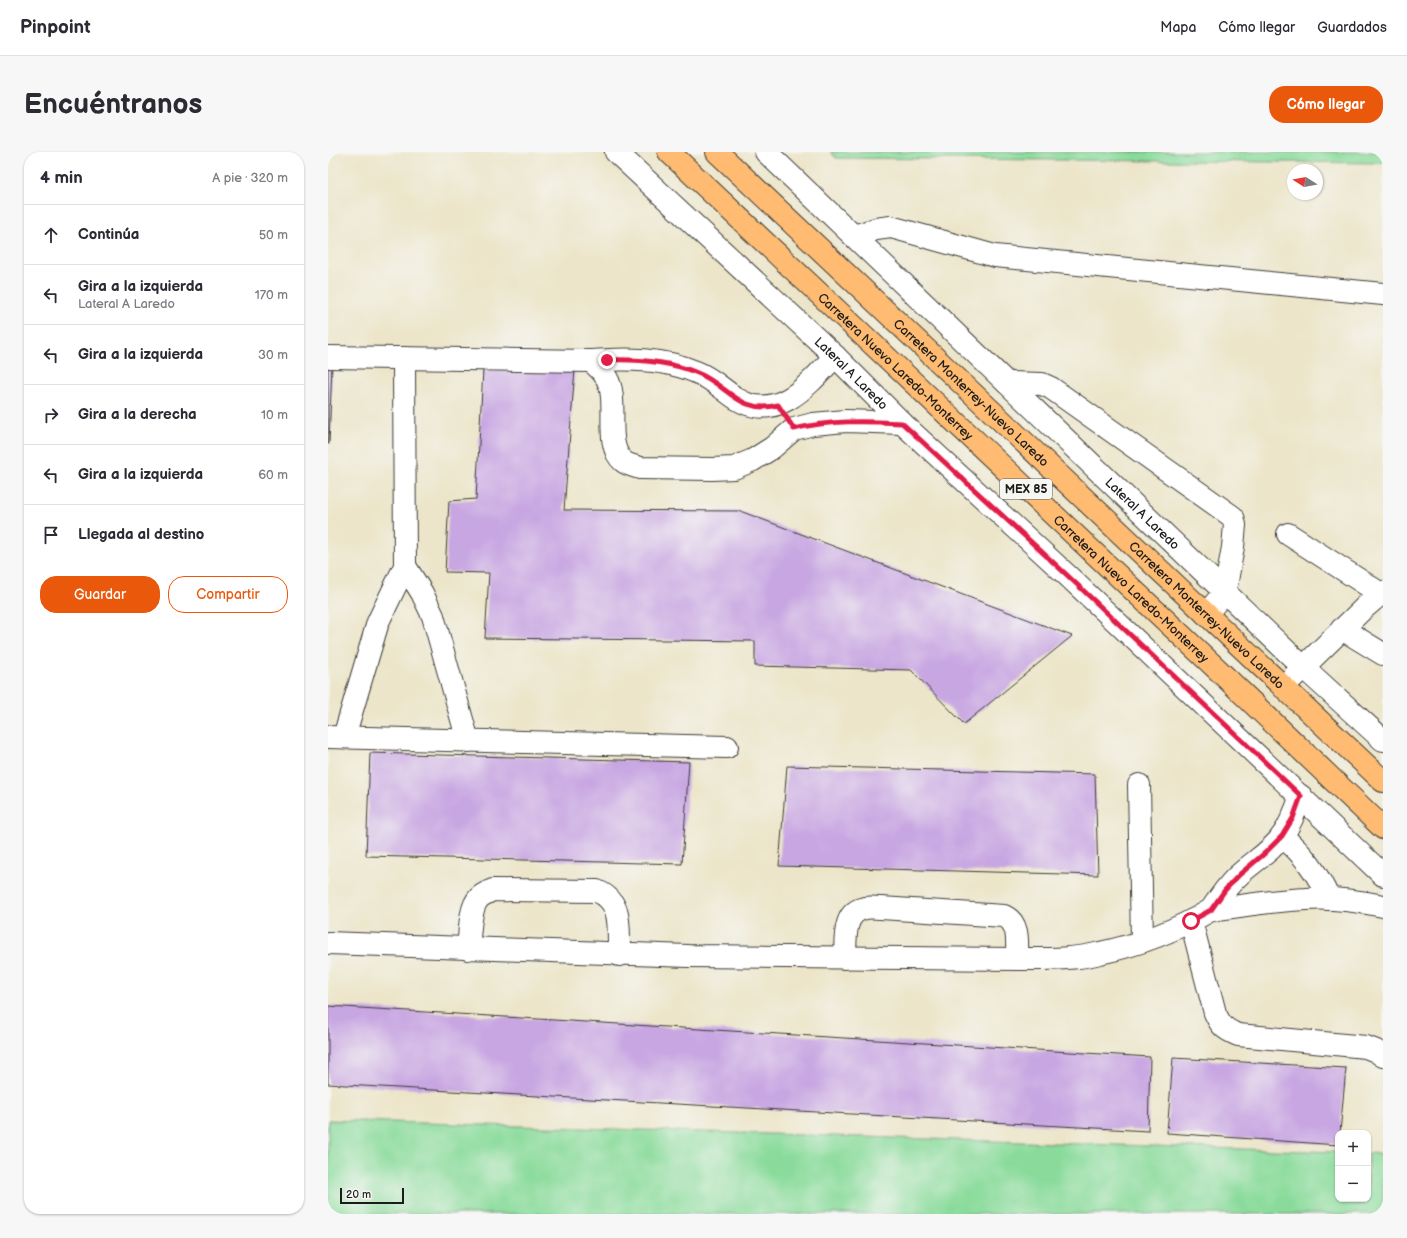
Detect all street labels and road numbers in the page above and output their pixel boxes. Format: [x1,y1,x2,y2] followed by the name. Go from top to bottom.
[814,290,976,444] street label: Carretera Nuevo Laredo-Monterrey
[890,316,1052,470] street label: Carretera Monterrey-Nuevo Laredo
[811,334,891,413] street label: Lateral A Laredo
[1102,475,1183,553] street label: Lateral A Laredo
[1000,479,1052,499] road number: MEX 85
[1050,512,1212,666] street label: Carretera Nuevo Laredo-Monterrey
[1125,538,1287,693] street label: Carretera Monterrey-Nuevo Laredo

